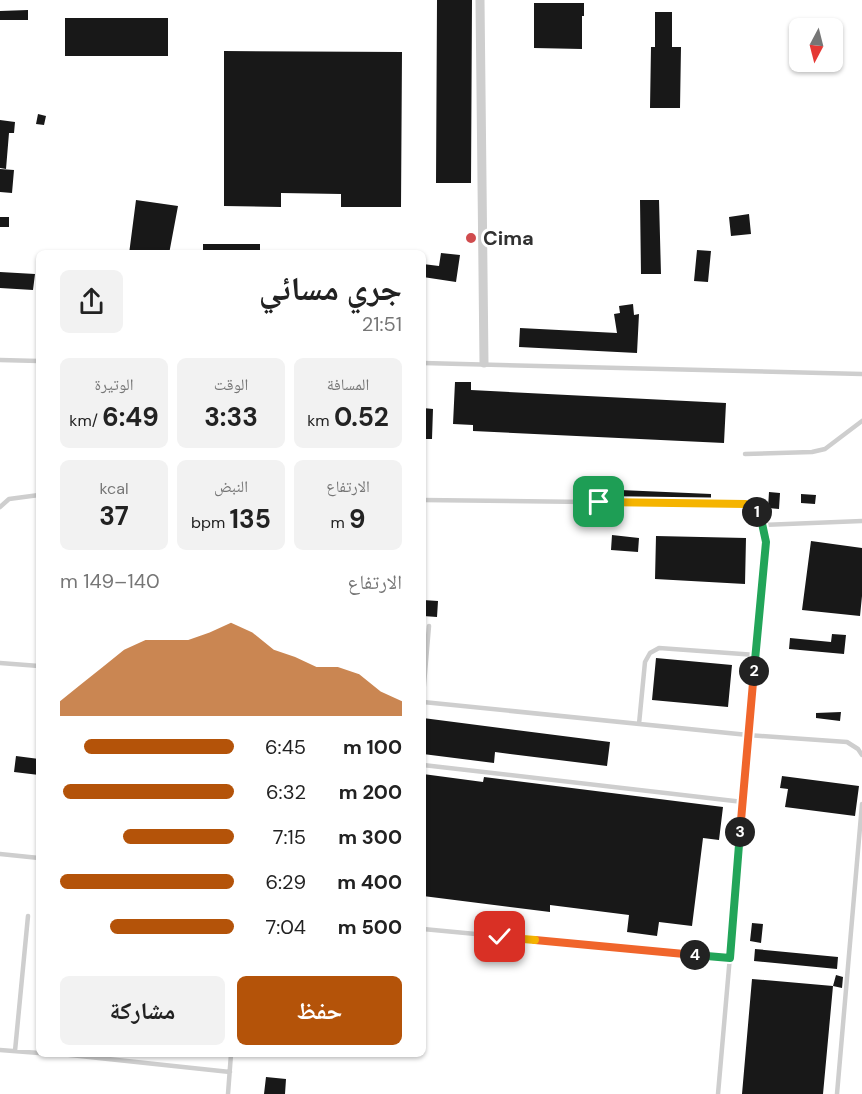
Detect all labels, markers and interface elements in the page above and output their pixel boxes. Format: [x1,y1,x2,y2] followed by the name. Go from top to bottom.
[789,18,843,72] north arrow
[789,18,843,72] map controls
[483,225,534,251] place label: Cima
[464,231,478,245] marker: Cima
[259,267,402,310] text: جري مسائي
[60,270,123,333] button: share
[362,311,402,337] text: 21:51
[95,374,133,395] text: الوتيرة
[214,374,248,395] text: الوقت
[327,374,369,395] text: المسافة
[102,400,159,434] text: 6:49
[204,400,258,434] text: 3:33
[334,400,389,434] text: 0.52
[69,410,102,431] text: /km
[307,410,334,431] text: km
[214,476,248,497] text: النبض
[326,476,370,497] text: الارتفاع
[573,476,624,527] pin
[100,478,128,499] text: kcal
[582,485,615,518] icon: arrive
[742,497,772,527] pin: 1
[99,499,129,533] text: 37
[754,501,760,522] text: 1
[230,502,271,536] text: 135
[349,502,366,536] text: 9
[191,512,230,533] text: bpm
[330,512,349,533] text: m
[60,568,160,594] text: 140–149 m
[347,569,402,595] text: الارتفاع
[739,656,769,686] pin: 2
[749,660,759,681] text: 2
[265,734,306,760] text: 6:45
[343,734,402,760] text: 100 m
[266,779,306,805] text: 6:32
[339,779,402,805] text: 200 m
[725,817,755,847] pin: 3
[735,821,745,842] text: 3
[273,824,306,850] text: 7:15
[338,824,402,850] text: 300 m
[266,869,306,895] text: 6:29
[337,869,402,895] text: 400 m
[474,911,525,962] pin
[265,914,306,940] text: 7:04
[338,914,402,940] text: 500 m
[483,920,516,953] icon: check
[680,940,710,970] pin: 4
[690,944,700,965] text: 4
[60,976,225,1045] button: مشاركة
[237,976,402,1045] button: حفظ

